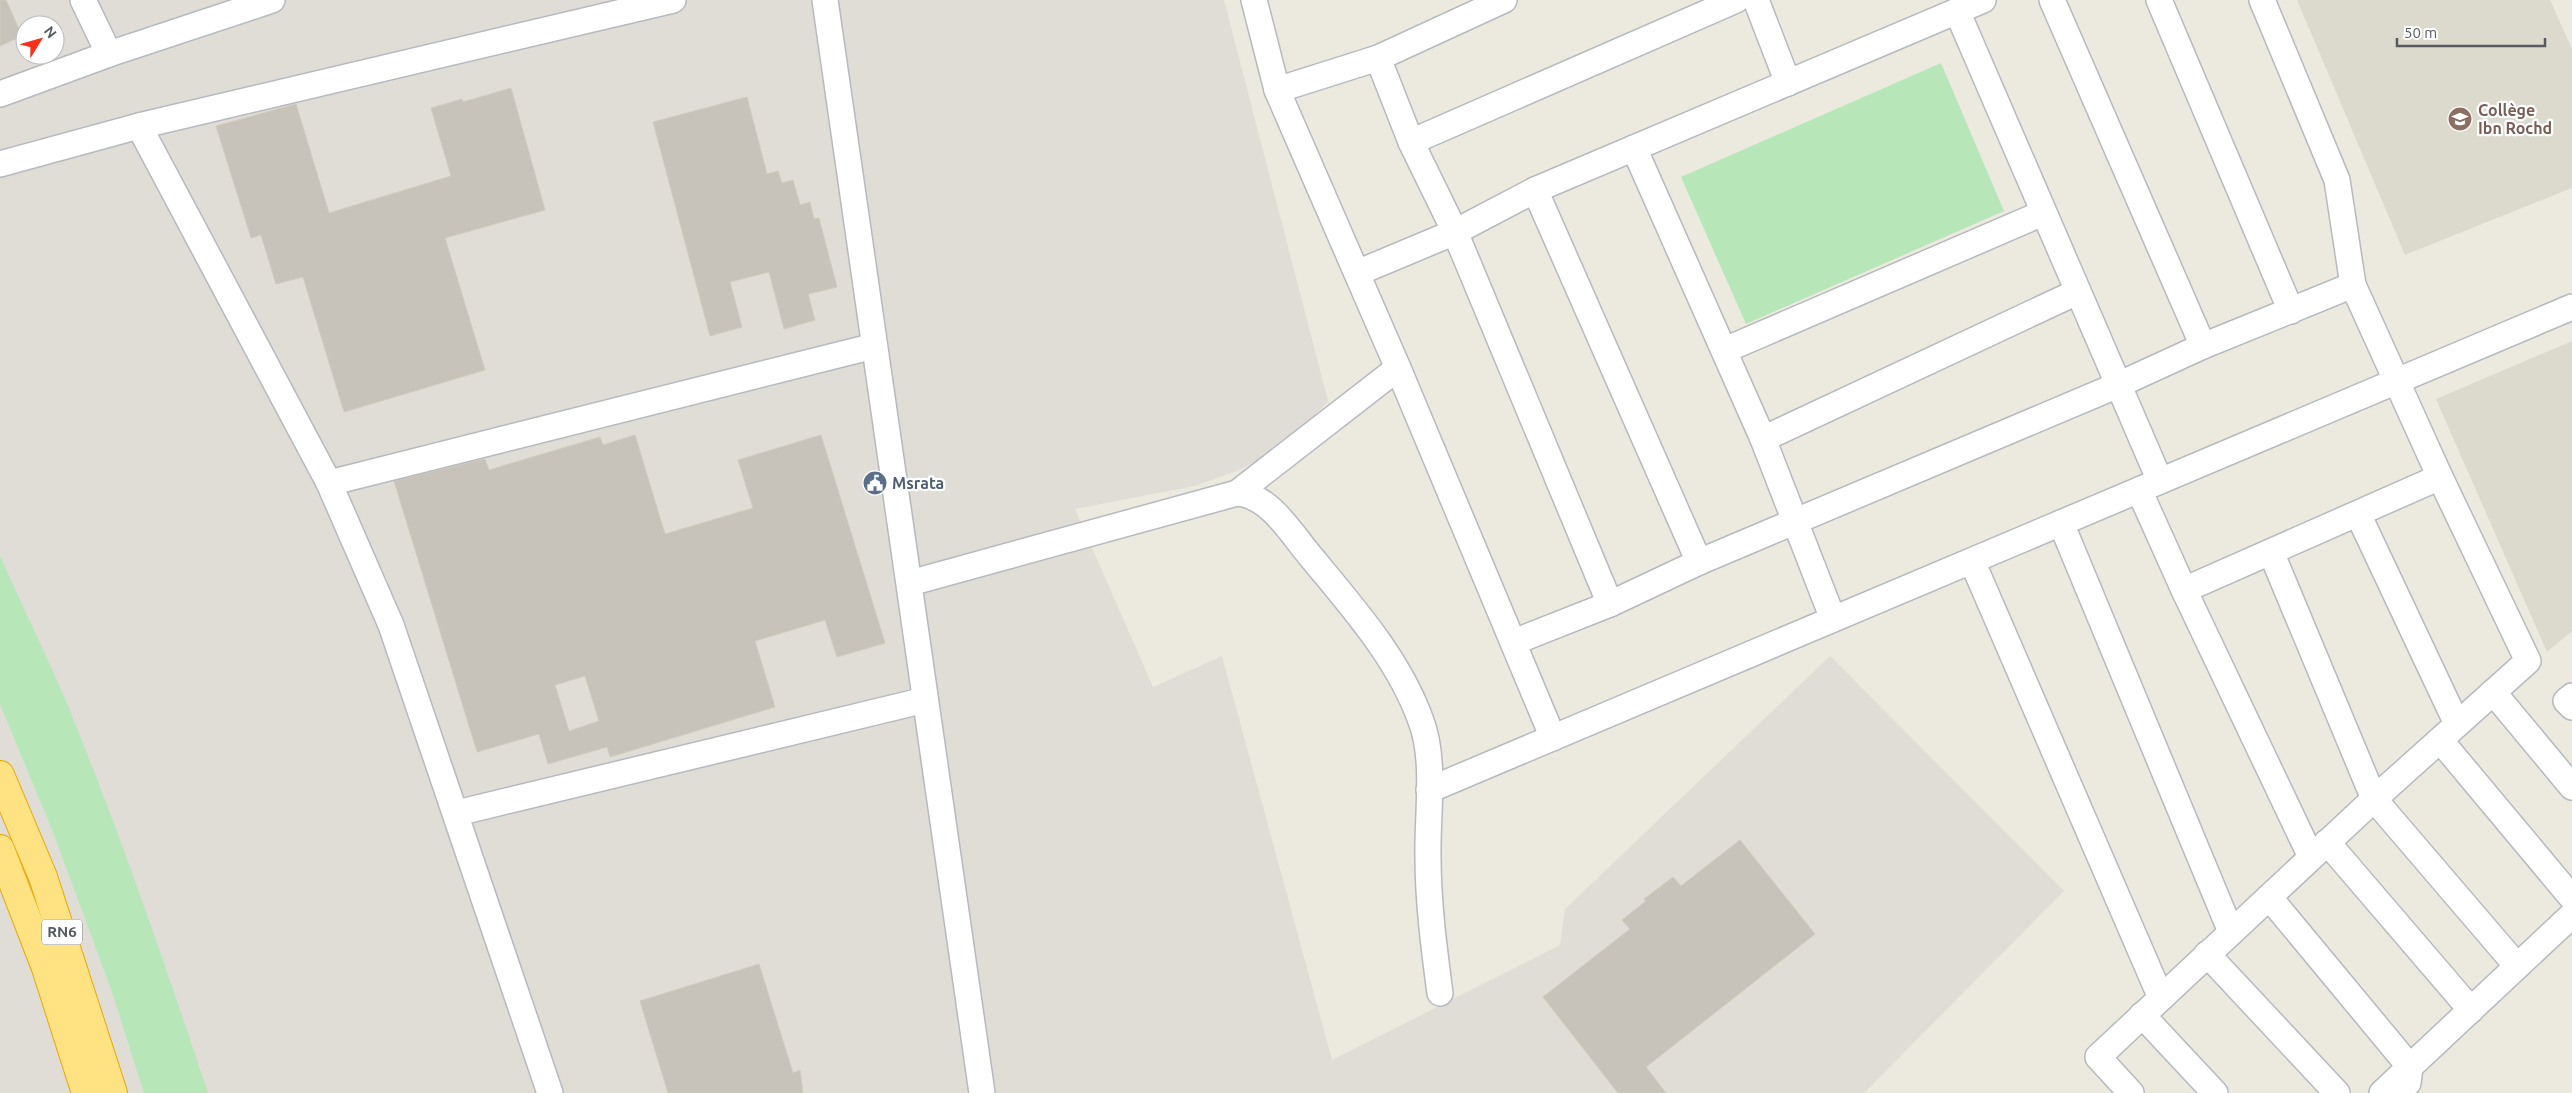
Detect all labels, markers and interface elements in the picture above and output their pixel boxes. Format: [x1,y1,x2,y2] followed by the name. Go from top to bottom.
[15,15,65,65] north arrow
[2397,15,2544,47] scale bar
[41,23,60,41] text: N
[2404,24,2437,41] text: 50 m
[2478,101,2552,137] place label: Collège Ibn Rochd
[2447,106,2473,132] school or university icon: Collège Ibn Rochd
[862,470,888,496] public building icon: Msrata
[892,474,944,492] place label: Msrata
[42,920,82,944] road number: RN6

